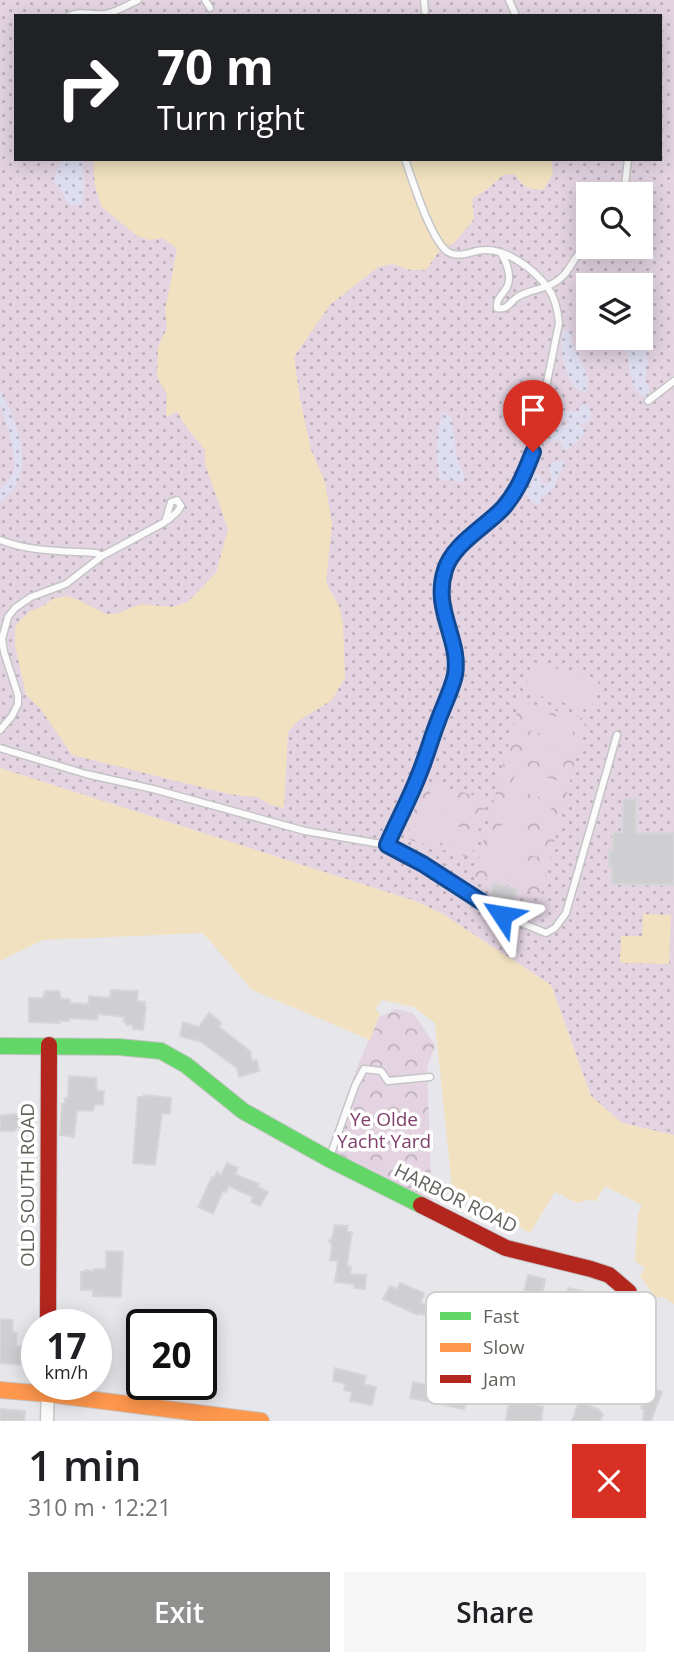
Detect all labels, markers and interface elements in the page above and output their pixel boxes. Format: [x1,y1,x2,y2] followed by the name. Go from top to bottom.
[157,33,274,99] text: 70 m
[42,42,133,133] icon: right
[157,96,305,139] text: Turn right
[576,182,653,350] map controls
[576,182,653,259] button: search
[576,273,653,350] button: layers
[503,380,563,452] pin
[514,391,552,429] icon: arrive
[465,878,539,952] position arrow
[14,1103,40,1267] street label: OLD SOUTH ROAD
[337,1106,431,1154] park label: Ye Olde Yacht Yard
[390,1157,522,1239] street label: HARBOR ROAD
[426,1292,656,1404] legend
[483,1303,519,1329] text: Fast
[126,1309,217,1400] speed limit sign: 20
[46,1322,87,1369] text: 17
[483,1334,525,1360] text: Slow
[45,1360,88,1384] text: km/h
[481,1366,516,1392] text: Jam
[28,1436,141,1493] text: 1 min
[572,1444,646,1518] button: close
[28,1491,171,1523] text: 310 m · 12:21
[28,1572,330,1652] button: Exit
[344,1572,646,1652] button: Share

